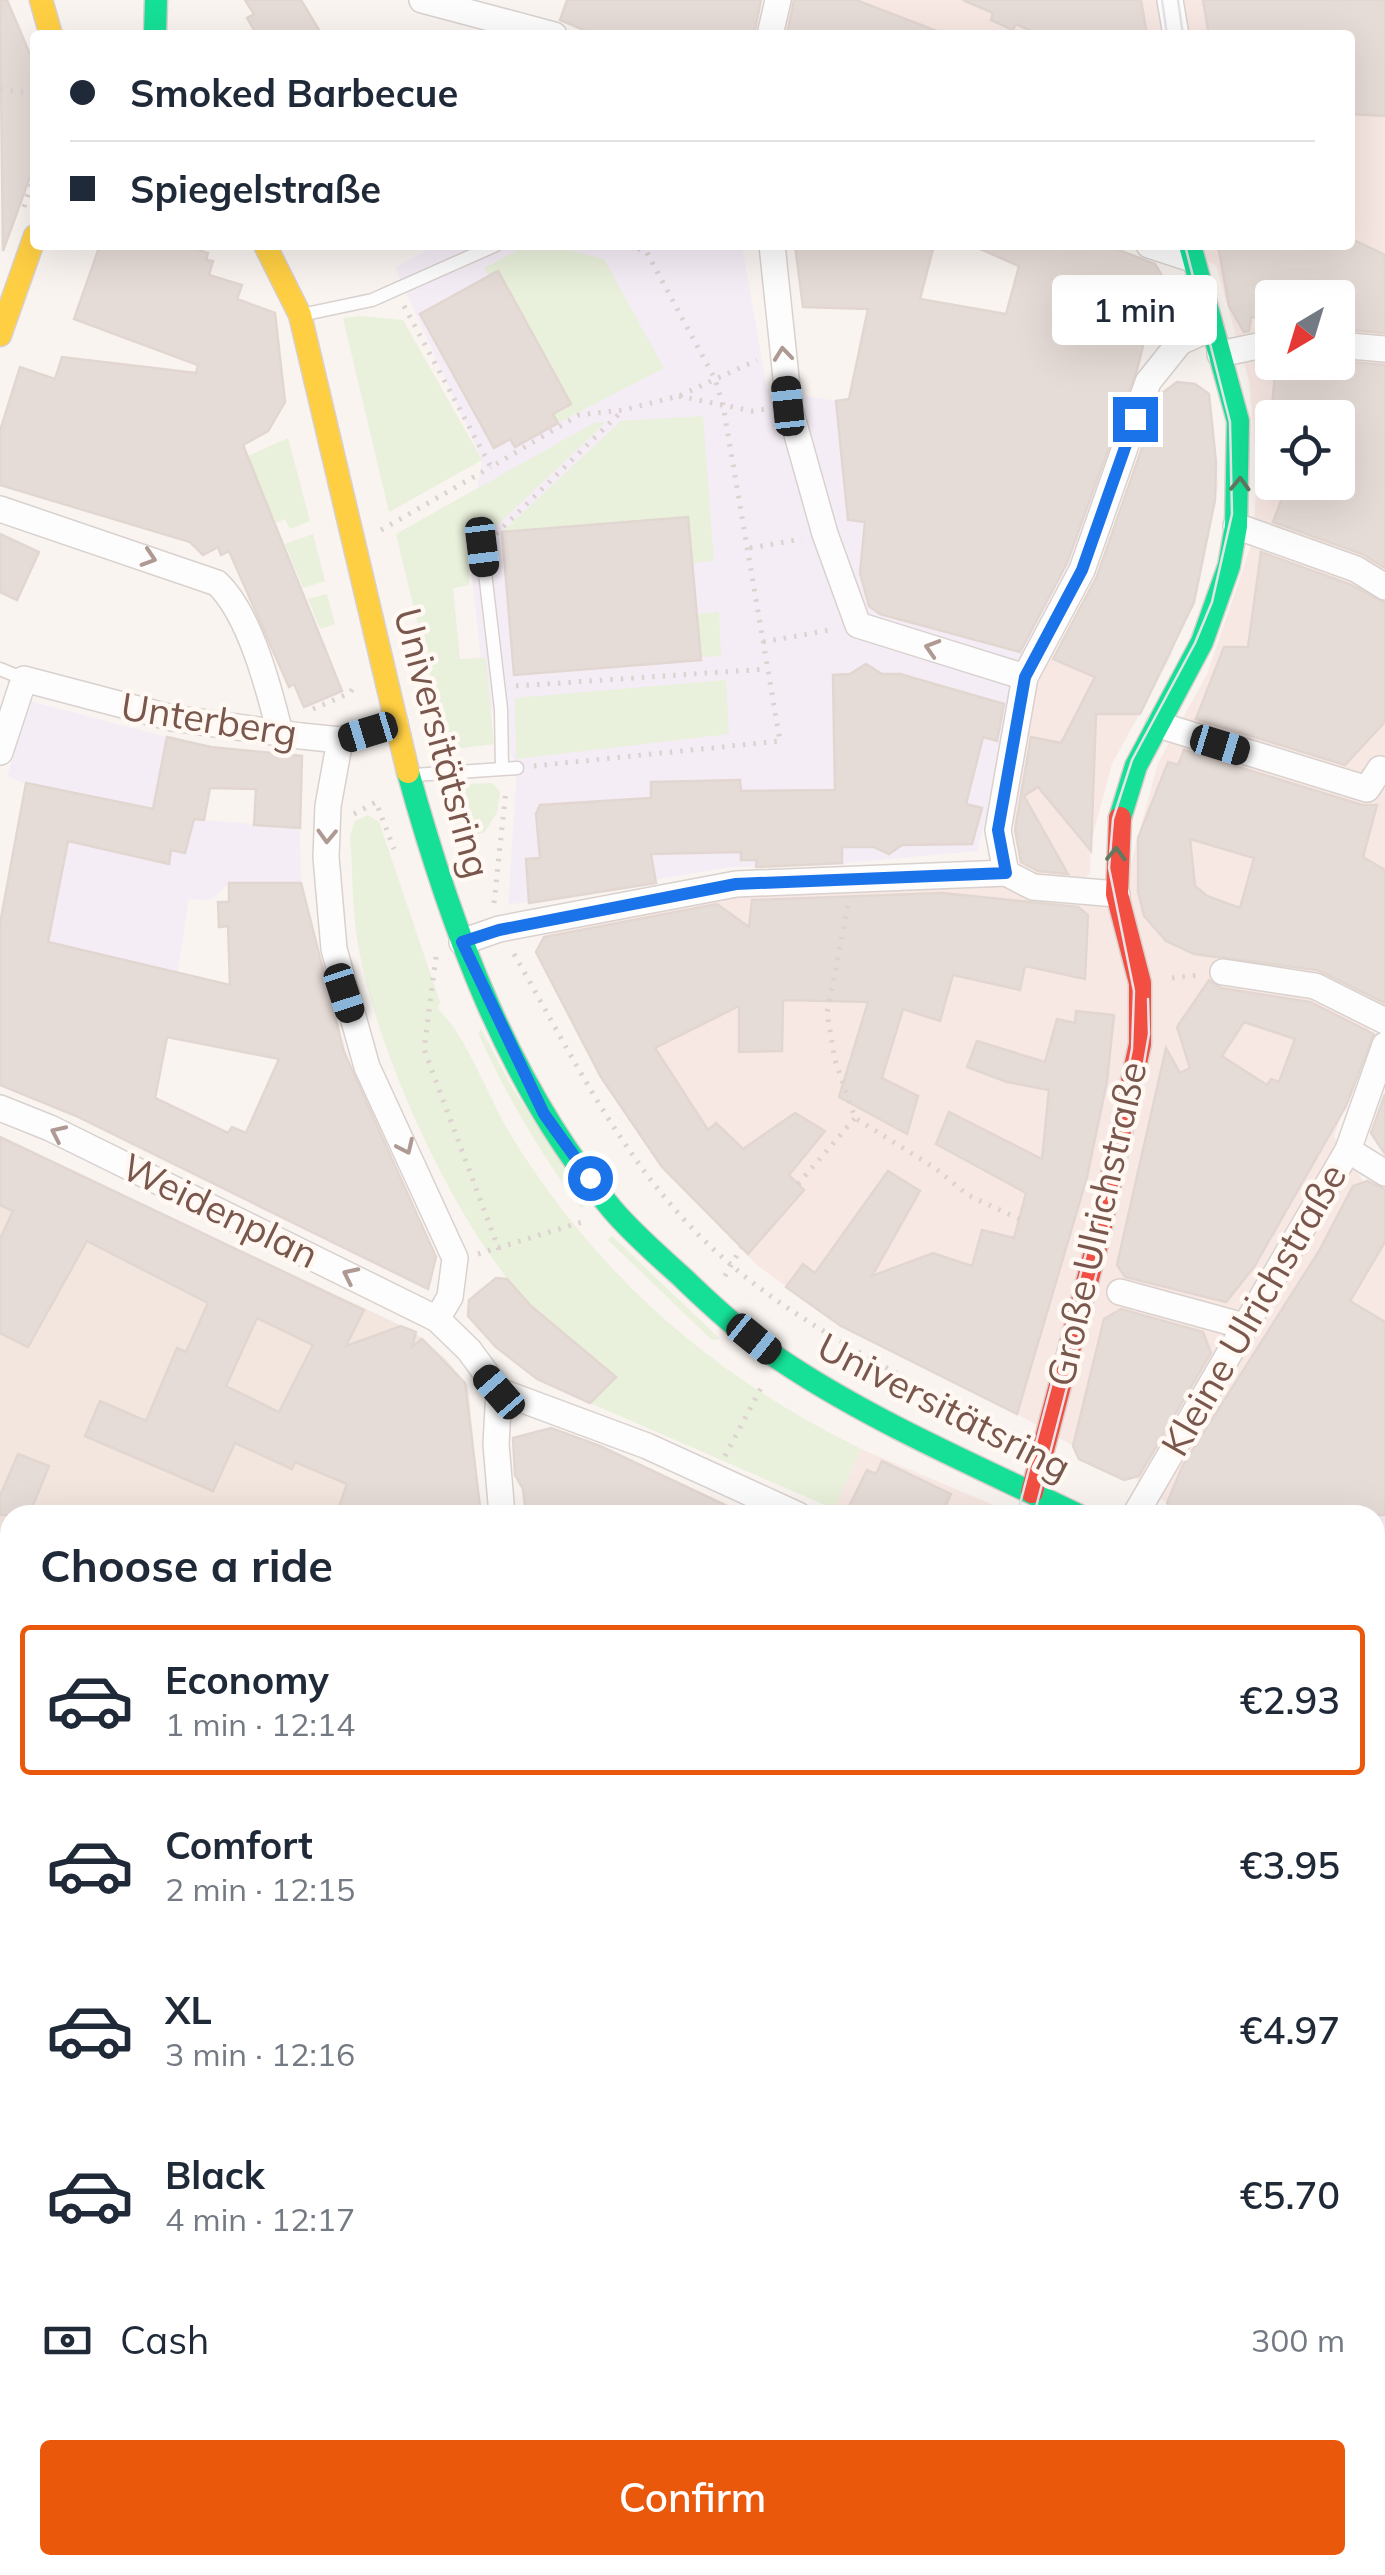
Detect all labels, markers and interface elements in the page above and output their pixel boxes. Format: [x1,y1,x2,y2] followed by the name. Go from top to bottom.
[130,69,458,117] text: Smoked Barbecue
[130,165,381,213] text: Spiegelstraße
[1052,274,1218,344] callout: 1 min
[1255,280,1355,380] north arrow
[1255,280,1355,500] map controls
[1093,290,1176,330] text: 1 min
[773,345,795,361] one-way arrow
[770,375,806,437] car
[1113,397,1158,442] route end
[1255,400,1355,500] button: locate
[1229,475,1250,491] one-way arrow
[463,515,501,579] car
[140,546,157,566] one-way arrow
[384,603,502,883] street label: Universitätsring
[924,639,941,660] one-way arrow
[118,681,301,757] street label: Unterberg
[335,709,401,755] car
[1187,722,1253,768] car
[317,829,338,845] one-way arrow
[1105,845,1126,861] one-way arrow
[320,960,368,1026] car
[1035,1057,1157,1391] street label: Große Ulrichstraße
[50,1125,68,1145] one-way arrow
[393,1137,413,1155] one-way arrow
[114,1142,326,1278] street label: Weidenplan
[1150,1155,1356,1464] street label: Kleine Ulrichstraße
[568,1156,613,1201] route start
[343,1268,361,1287] one-way arrow
[721,1308,787,1370] car
[810,1322,1079,1490] street label: Universitätsring
[468,1360,530,1424] car
[40,1537,333,1593] text: Choose a ride
[45,1655,135,1745] icon: car
[165,1656,329,1704] text: Economy
[1240,1676,1340,1724] text: €2.93
[165,1704,355,1744] text: 1 min · 12:14
[45,1820,135,1910] icon: car
[165,1821,313,1869] text: Comfort
[1240,1841,1340,1889] text: €3.95
[165,1869,355,1909] text: 2 min · 12:15
[45,1985,135,2075] icon: car
[165,1986,212,2034] text: XL
[1240,2006,1340,2054] text: €4.97
[165,2034,355,2074] text: 3 min · 12:16
[45,2150,135,2240] icon: car
[165,2151,265,2199] text: Black
[1240,2171,1340,2219] text: €5.70
[165,2199,355,2239] text: 4 min · 12:17
[40,2313,95,2368] icon: cash
[120,2316,209,2364] text: Cash
[1251,2320,1345,2360] text: 300 m
[40,2440,1345,2555] button: Confirm

